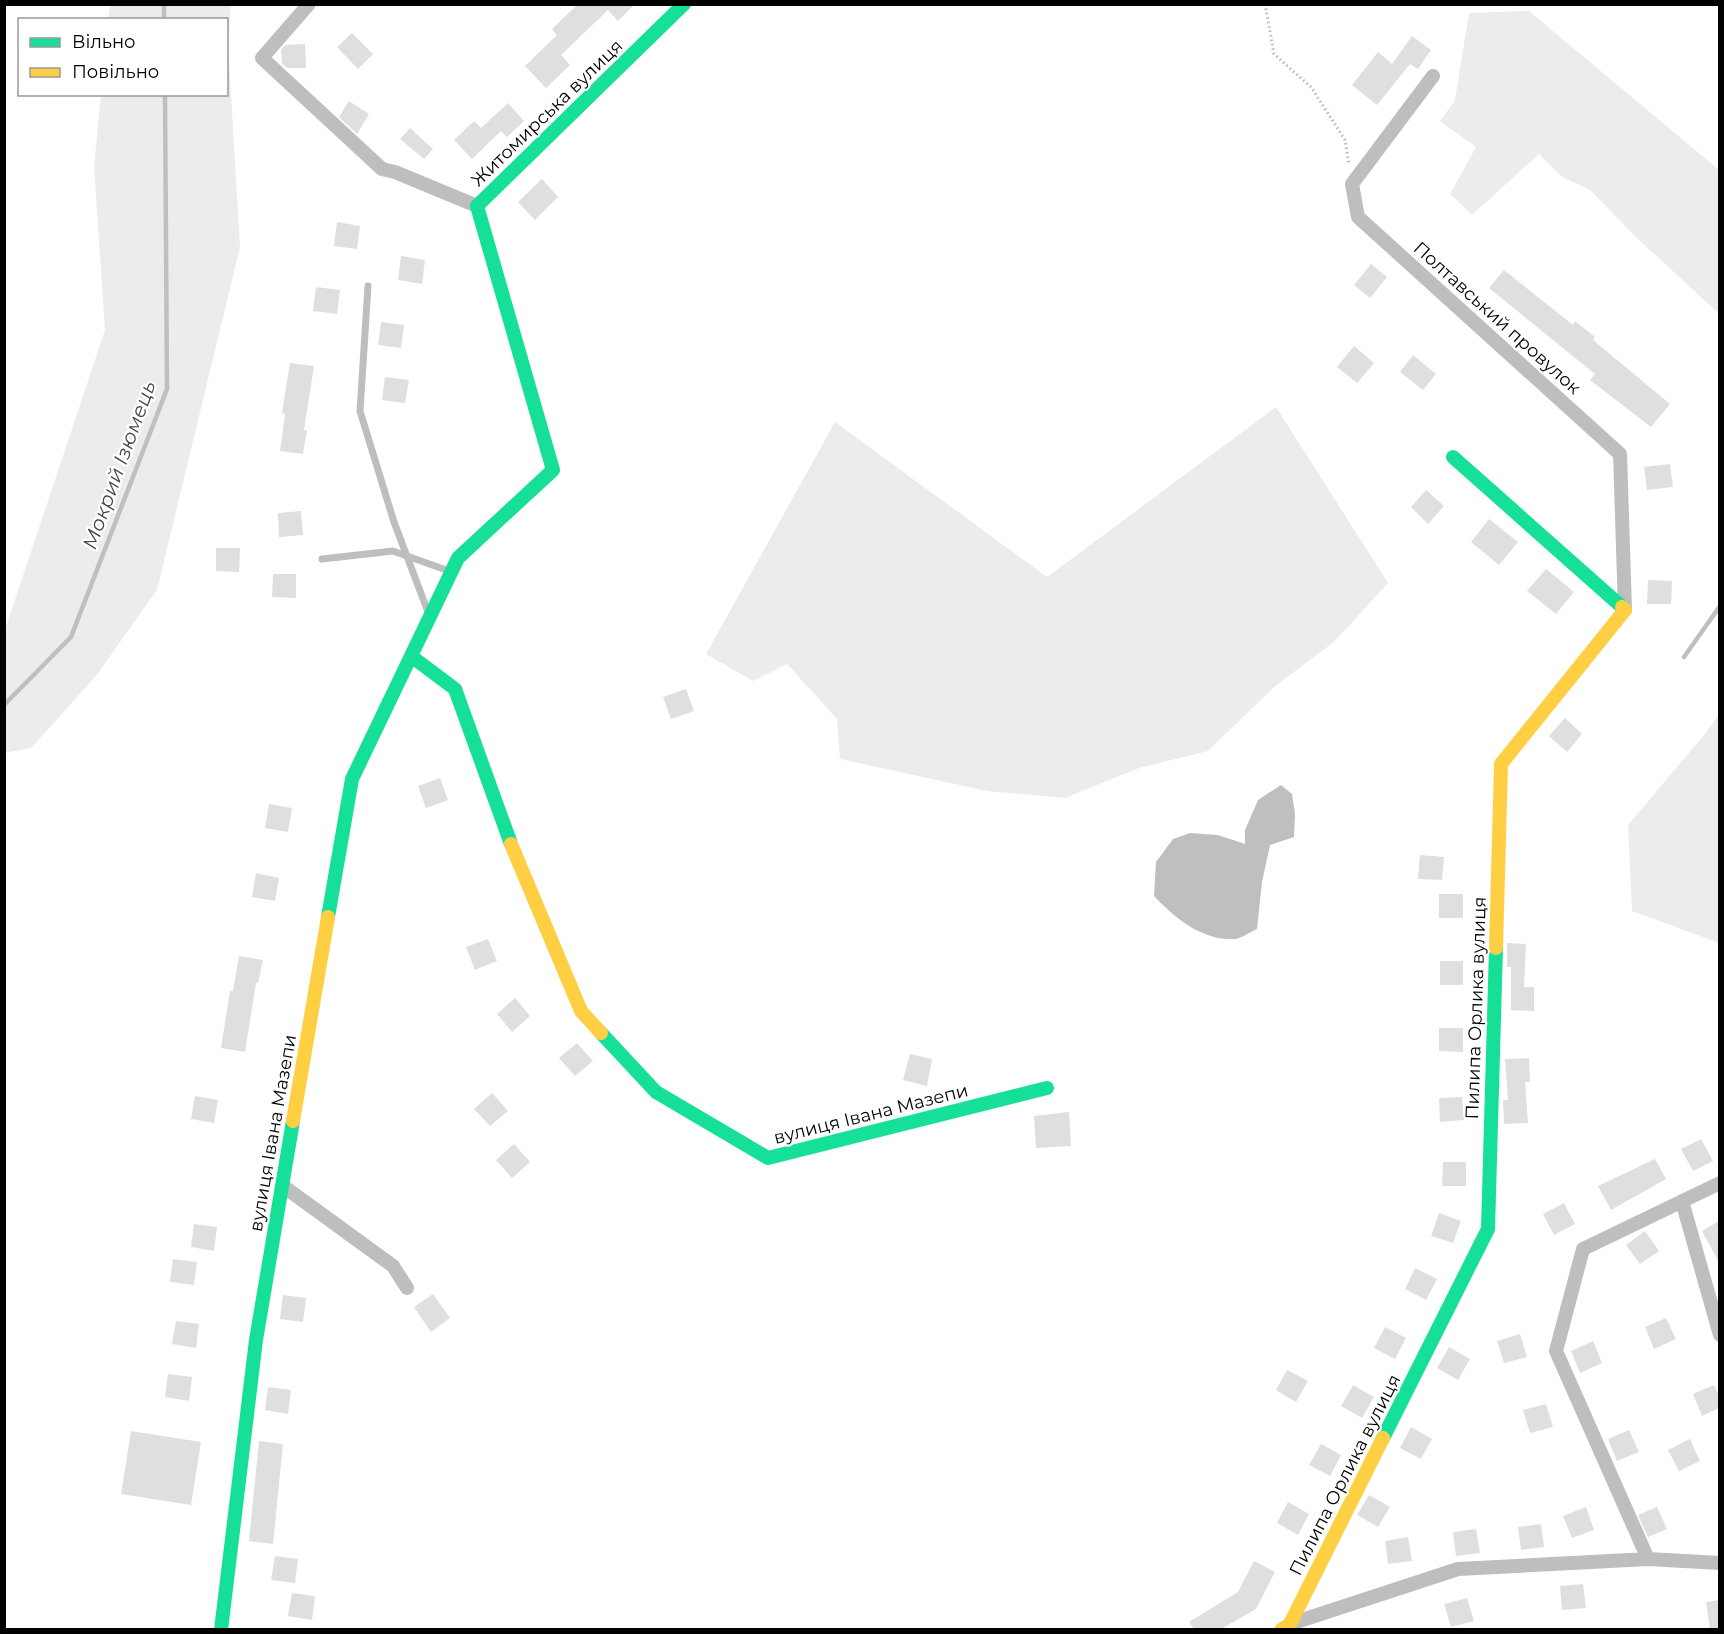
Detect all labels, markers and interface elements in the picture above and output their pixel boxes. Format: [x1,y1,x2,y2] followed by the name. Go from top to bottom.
[18,18,228,96] legend
[72,31,136,53] text: Вільно
[467,35,627,191] street label: Житомирська вулиця
[72,61,159,83] text: Повільно
[1409,237,1586,399] street label: Полтавський провулок
[77,378,161,552] water label: Мокрий Ізюмець
[1461,896,1491,1120] street label: Пилипа Орлика вулиця
[245,1033,301,1233] street label: вулиця Івана Мазепи
[771,1079,971,1149] street label: вулиця Івана Мазепи
[1285,1371,1405,1579] street label: Пилипа Орлика вулиця

